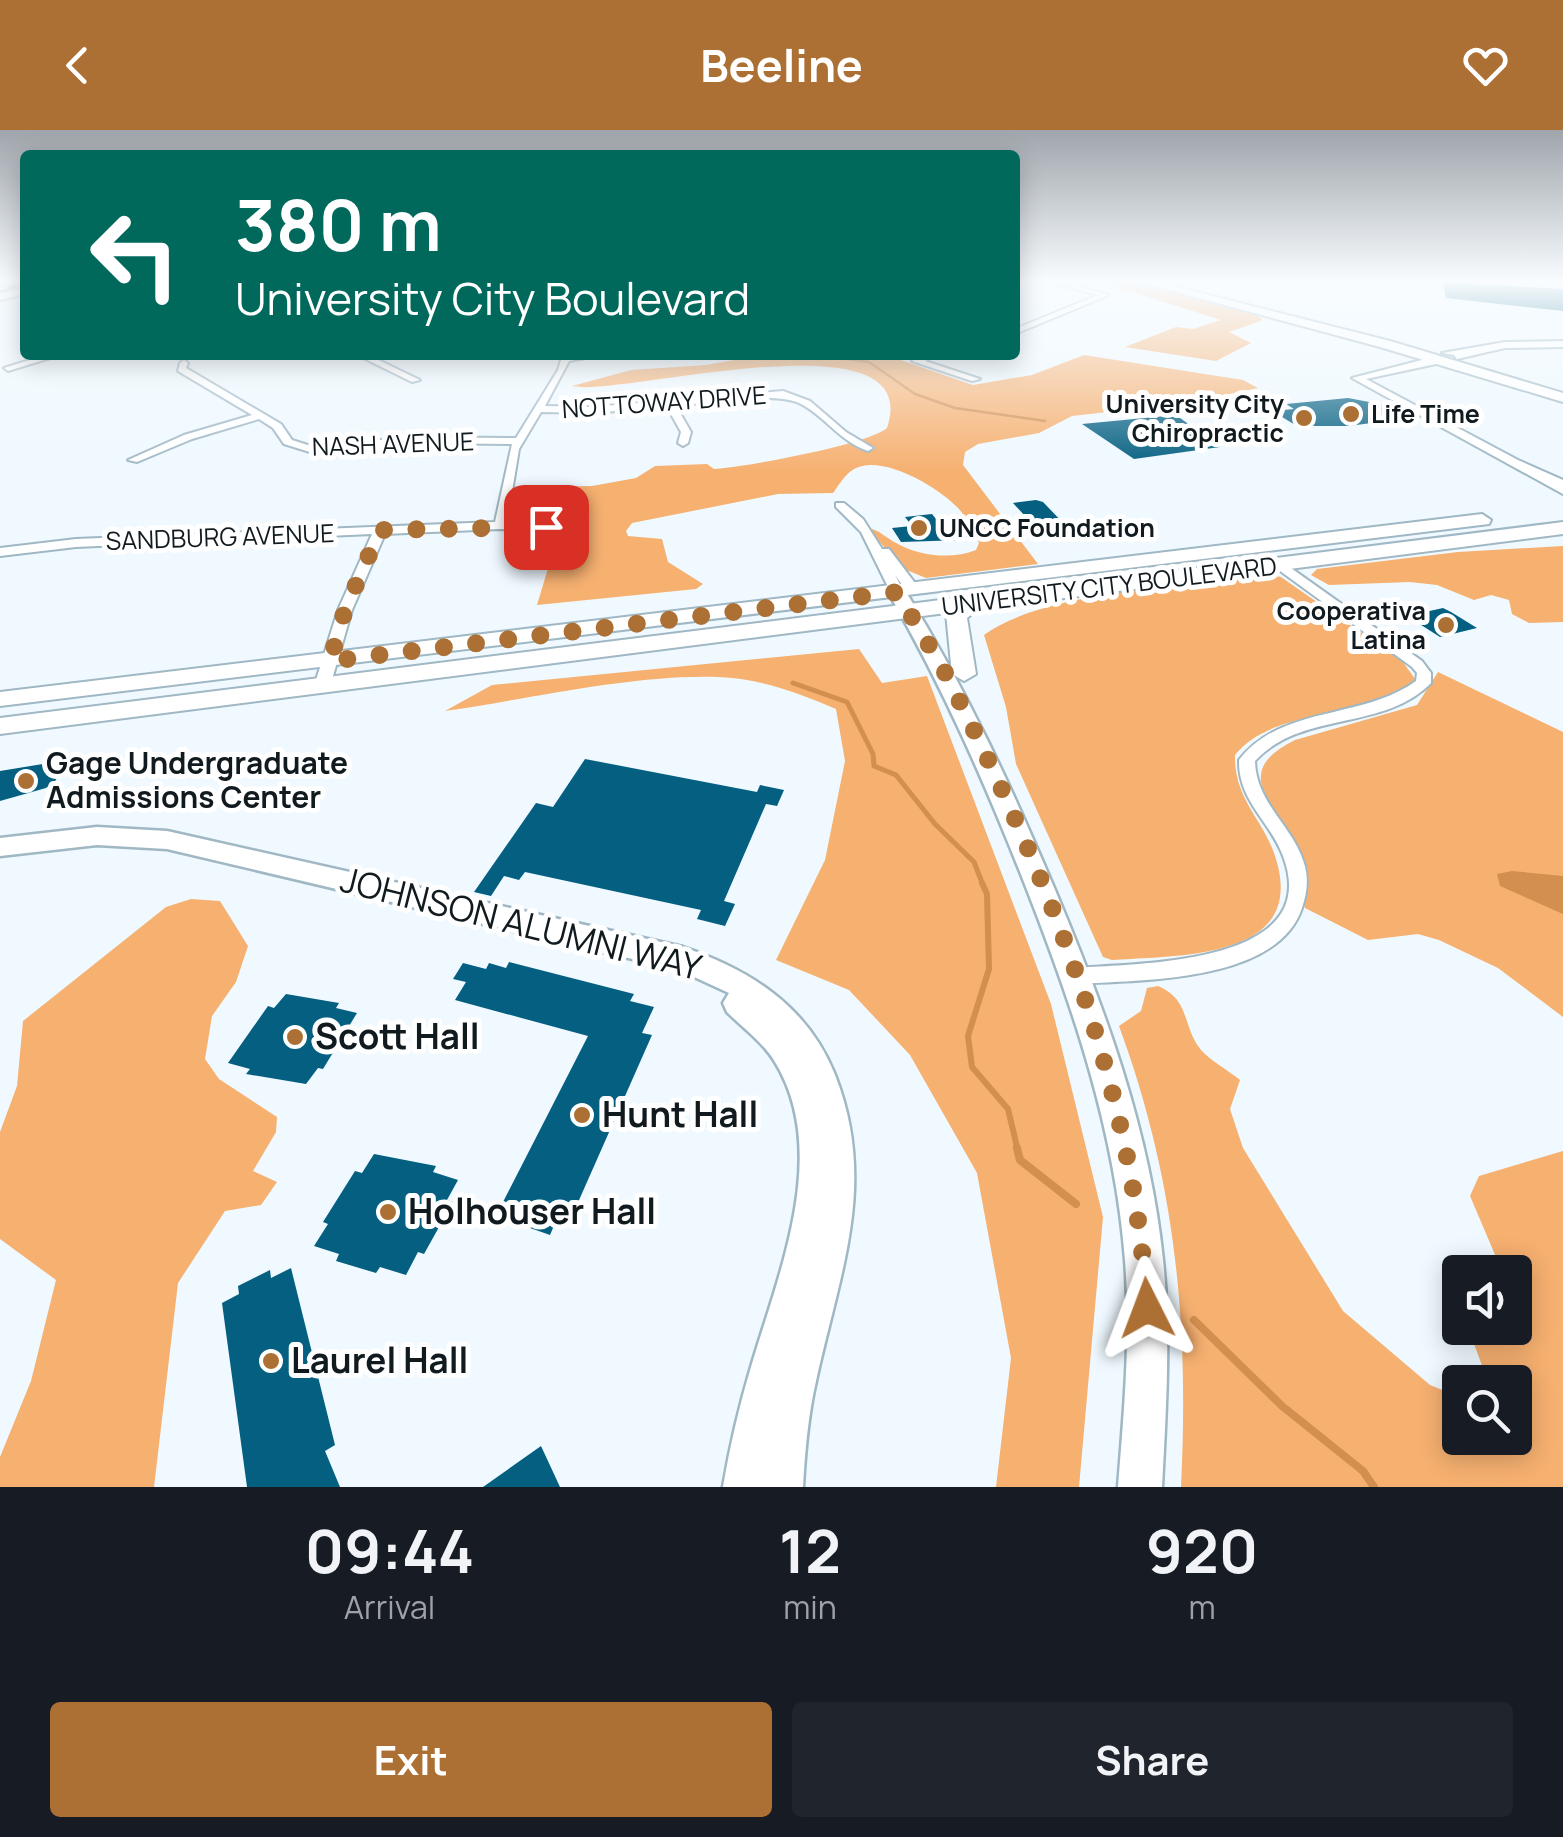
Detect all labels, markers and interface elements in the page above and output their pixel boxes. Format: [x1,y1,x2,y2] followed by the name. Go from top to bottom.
[700,34,863,96] text: Beeline
[50,38,105,93] icon: back
[1458,38,1513,93] icon: heart
[235,176,442,272] text: 380 m
[70,190,200,320] icon: left
[235,267,750,329] text: University City Boulevard
[561,377,767,426] street label: NOTTOWAY DRIVE
[1106,386,1284,450] place label: University City Chiropractic
[1371,396,1480,431] place label: Life Time
[1340,403,1362,425] marker: Life Time
[1293,407,1315,429] marker: University City Chiropractic
[311,423,475,464] street label: NASH AVENUE
[504,485,589,570] pin
[519,500,574,555] icon: arrive
[939,510,1155,545] place label: UNCC Foundation
[105,515,335,558] street label: SANDBURG AVENUE
[908,517,930,539] marker: UNCC Foundation
[939,548,1279,623] street label: UNIVERSITY CITY BOULEVARD
[1277,593,1426,657] place label: Cooperativa Latina
[1435,614,1457,636] marker: Cooperativa Latina
[46,742,348,817] place label: Gage Undergraduate Admissions Center
[15,770,37,792] marker: Gage Undergraduate Admissions Center
[336,855,707,991] street label: JOHNSON ALUMNI WAY
[315,1012,480,1060] place label: Scott Hall
[284,1026,306,1048] marker: Scott Hall
[602,1090,758,1138] place label: Hunt Hall
[571,1104,593,1126] marker: Hunt Hall
[408,1187,656,1235] place label: Holhouser Hall
[377,1201,399,1223] marker: Holhouser Hall
[1442,1255,1532,1455] map controls
[1442,1255,1532,1345] button: sound
[1095,1256,1199,1360] position arrow
[291,1336,468,1384] place label: Laurel Hall
[260,1350,282,1372] marker: Laurel Hall
[1442,1365,1532,1455] button: search
[305,1509,474,1591] text: 09:44
[779,1509,841,1591] text: 12
[1146,1509,1258,1591] text: 920
[344,1585,435,1629] text: Arrival
[783,1585,837,1629] text: min
[1188,1585,1216,1629] text: m
[50,1702,772,1817] button: Exit
[792,1702,1513,1817] button: Share

